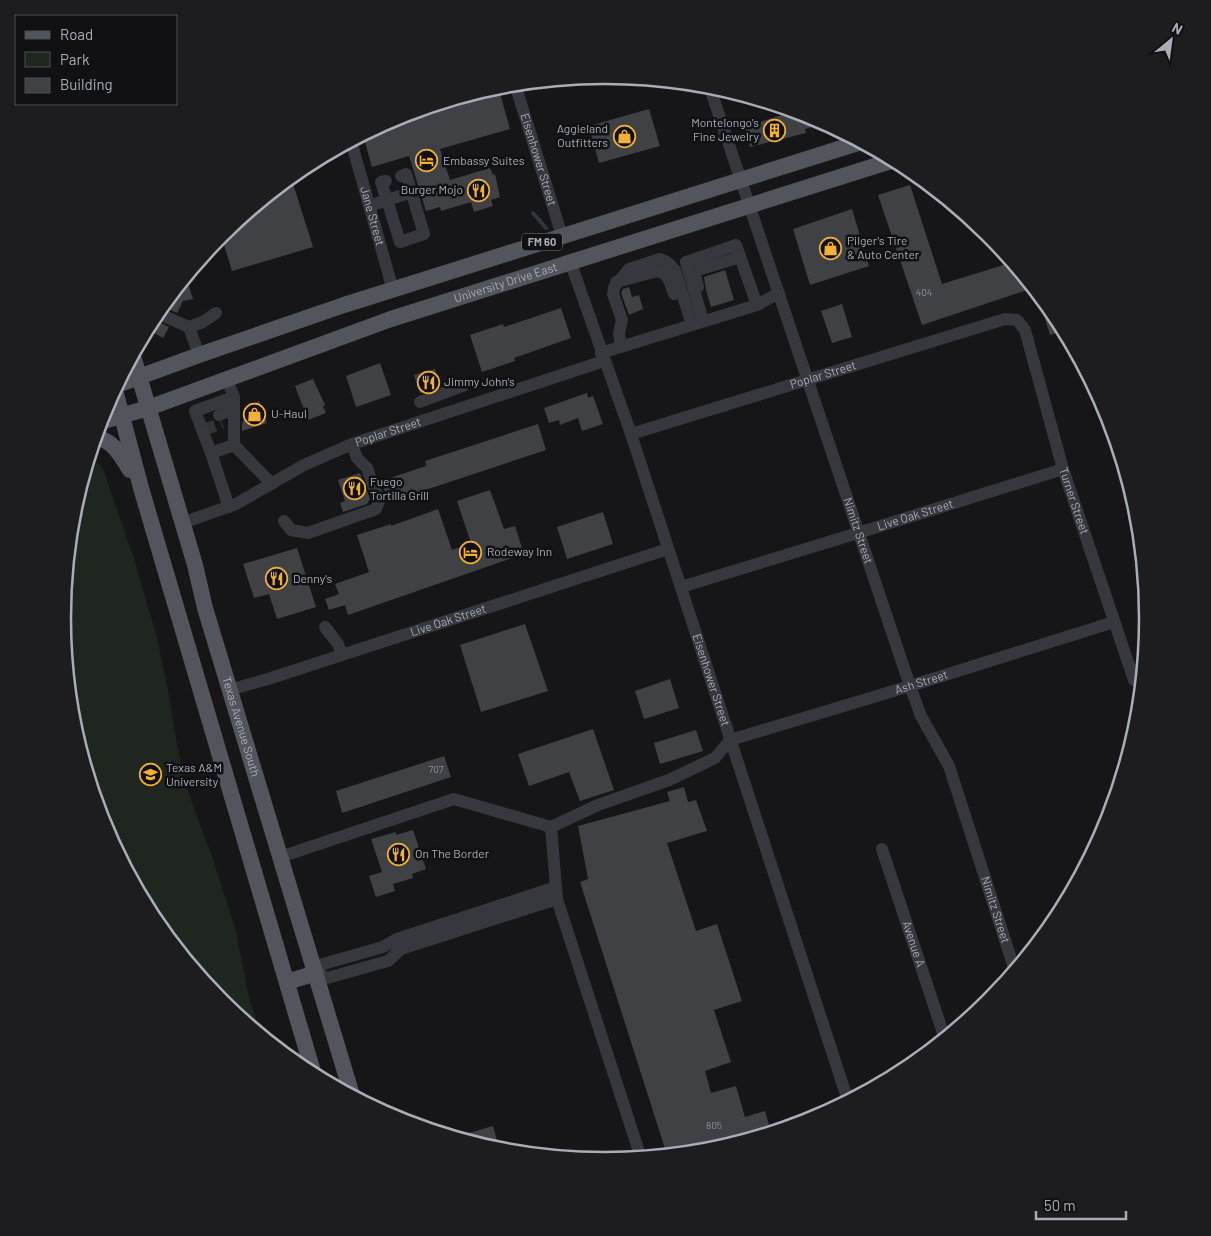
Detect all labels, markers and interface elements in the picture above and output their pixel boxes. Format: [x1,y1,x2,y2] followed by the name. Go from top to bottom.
[15,15,178,105] legend
[1146,15,1196,65] north arrow
[1169,19,1186,38] text: N
[60,25,93,43] text: Road
[60,50,90,68] text: Park
[60,75,113,93] text: Building
[518,111,560,207] street label: Eisenhower Street
[691,115,759,143] place label: Montelongo's Fine Jewelry
[763,118,787,142] building icon: Montelongo's Fine Jewelry
[557,121,608,149] place label: Aggieland Outfitters
[612,124,636,148] shop icon: Aggieland Outfitters
[415,149,439,173] hotel icon: Embassy Suites
[443,153,525,167] place label: Embassy Suites
[467,178,491,202] restaurant icon: Burger Mojo
[401,182,463,196] place label: Burger Mojo
[358,185,388,247] street label: Jane Street
[522,233,562,250] road number: FM 60
[847,233,920,261] place label: Pilger's Tire & Auto Center
[819,236,843,260] shop icon: Pilger's Tire & Auto Center
[452,259,559,305] street label: University Drive East
[916,286,932,298] house number: 404
[788,357,858,391] street label: Poplar Street
[416,370,440,394] restaurant icon: Jimmy John's
[444,374,515,388] place label: Jimmy John's
[243,402,267,426] shop icon: U-Haul
[271,406,307,420] place label: U-Haul
[353,414,422,449] street label: Poplar Street
[1057,466,1092,536] street label: Turner Street
[370,474,429,502] place label: Fuego Tortilla Grill
[342,477,366,501] restaurant icon: Fuego Tortilla Grill
[841,495,877,565] street label: Nimitz Street
[875,496,955,533] street label: Live Oak Street
[459,540,483,564] hotel icon: Rodeway Inn
[487,544,552,558] place label: Rodeway Inn
[265,567,289,591] restaurant icon: Denny's
[293,571,332,585] place label: Denny's
[408,601,488,638] street label: Live Oak Street
[690,632,733,727] street label: Eisenhower Street
[893,667,949,696] street label: Ash Street
[220,675,263,778] street label: Texas Avenue South
[166,760,222,788] place label: Texas A&M University
[138,763,162,787] school or university icon: Texas A&M University
[428,763,444,775] house number: 707
[387,842,411,866] restaurant icon: On The Border
[415,846,490,860] place label: On The Border
[979,874,1013,944] street label: Nimitz Street
[900,919,929,969] street label: Avenue A
[706,1119,722,1131] house number: 805
[1036,1188,1126,1220] scale bar
[1044,1196,1076,1214] text: 50 m

